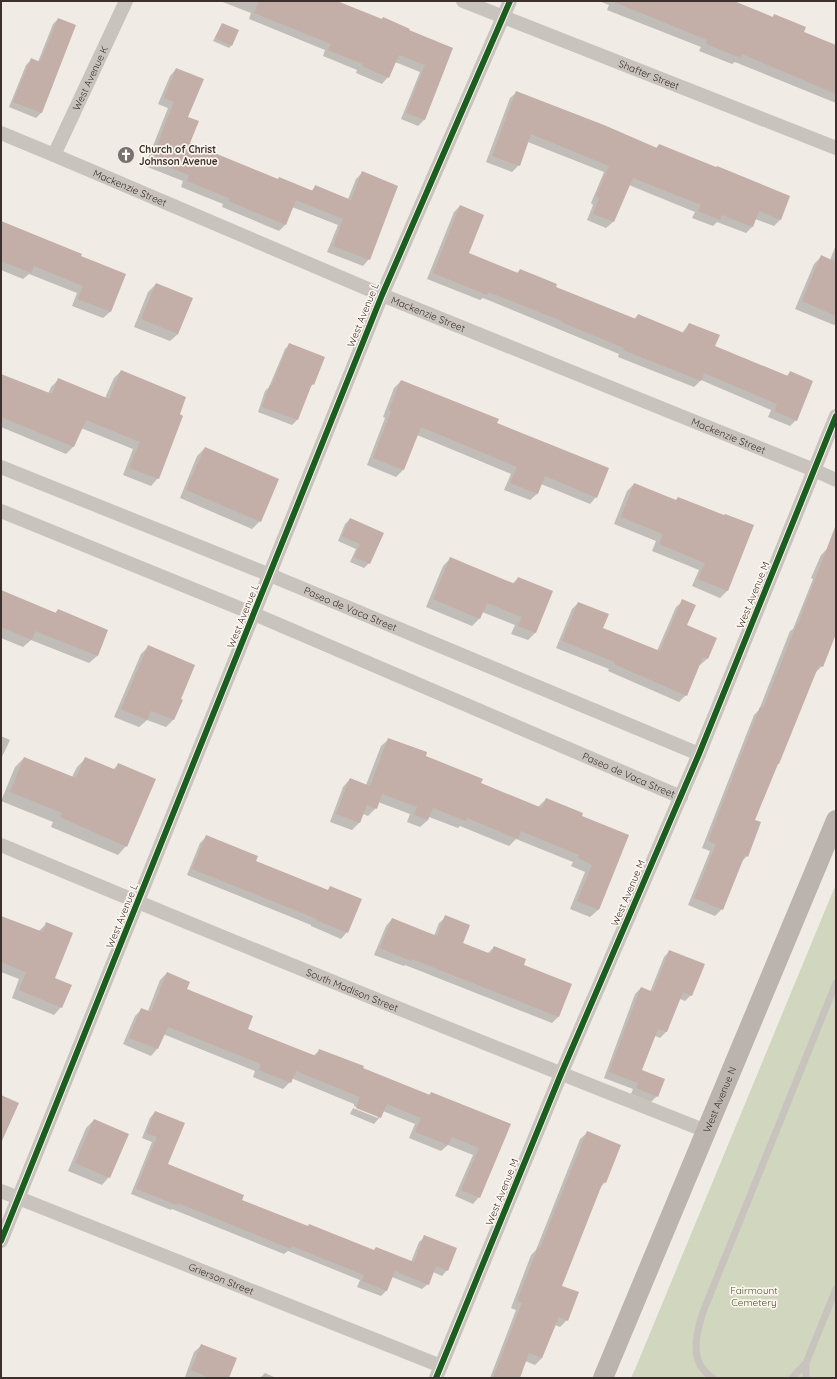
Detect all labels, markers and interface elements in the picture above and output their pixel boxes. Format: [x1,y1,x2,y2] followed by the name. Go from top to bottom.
[69,43,111,112] street label: West Avenue K
[617,57,682,92] street label: Shafter Street
[139,143,218,168] place label: Church of Christ Johnson Avenue
[116,145,136,165] church icon: Church of Christ Johnson Avenue
[91,166,169,209] street label: Mackenzie Street
[344,280,382,349] street label: West Avenue L
[389,293,468,335] street label: Mackenzie Street
[690,415,768,456] street label: Mackenzie Street
[734,560,772,630] street label: West Avenue M
[224,581,262,650] street label: West Avenue L
[302,583,399,634] street label: Paseo de Vaca Street
[581,749,678,800] street label: Paseo de Vaca Street
[608,858,648,928] street label: West Avenue M
[103,881,141,950] street label: West Avenue L
[304,965,401,1014] street label: South Madison Street
[700,1064,739,1134] street label: West Avenue N
[483,1157,521,1227] street label: West Avenue M
[187,1260,256,1298] street label: Grierson Street
[730,1284,778,1309] park label: Fairmount Cemetery

